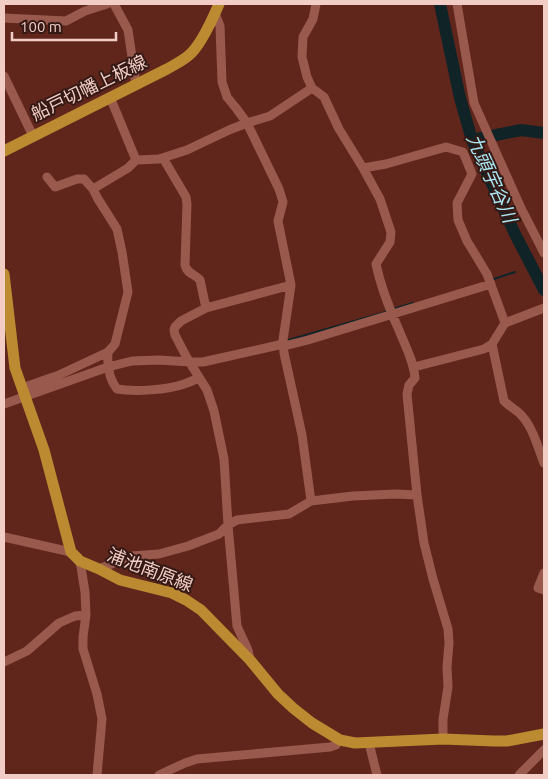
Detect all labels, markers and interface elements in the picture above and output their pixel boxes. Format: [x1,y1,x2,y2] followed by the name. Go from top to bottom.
[12,10,116,42] scale bar
[20,18,62,35] text: 100 m
[28,50,150,124] street label: 船戸切幡上板線
[463,130,522,228] water label: 九頭宇谷川
[105,544,196,595] street label: 浦池南原線

